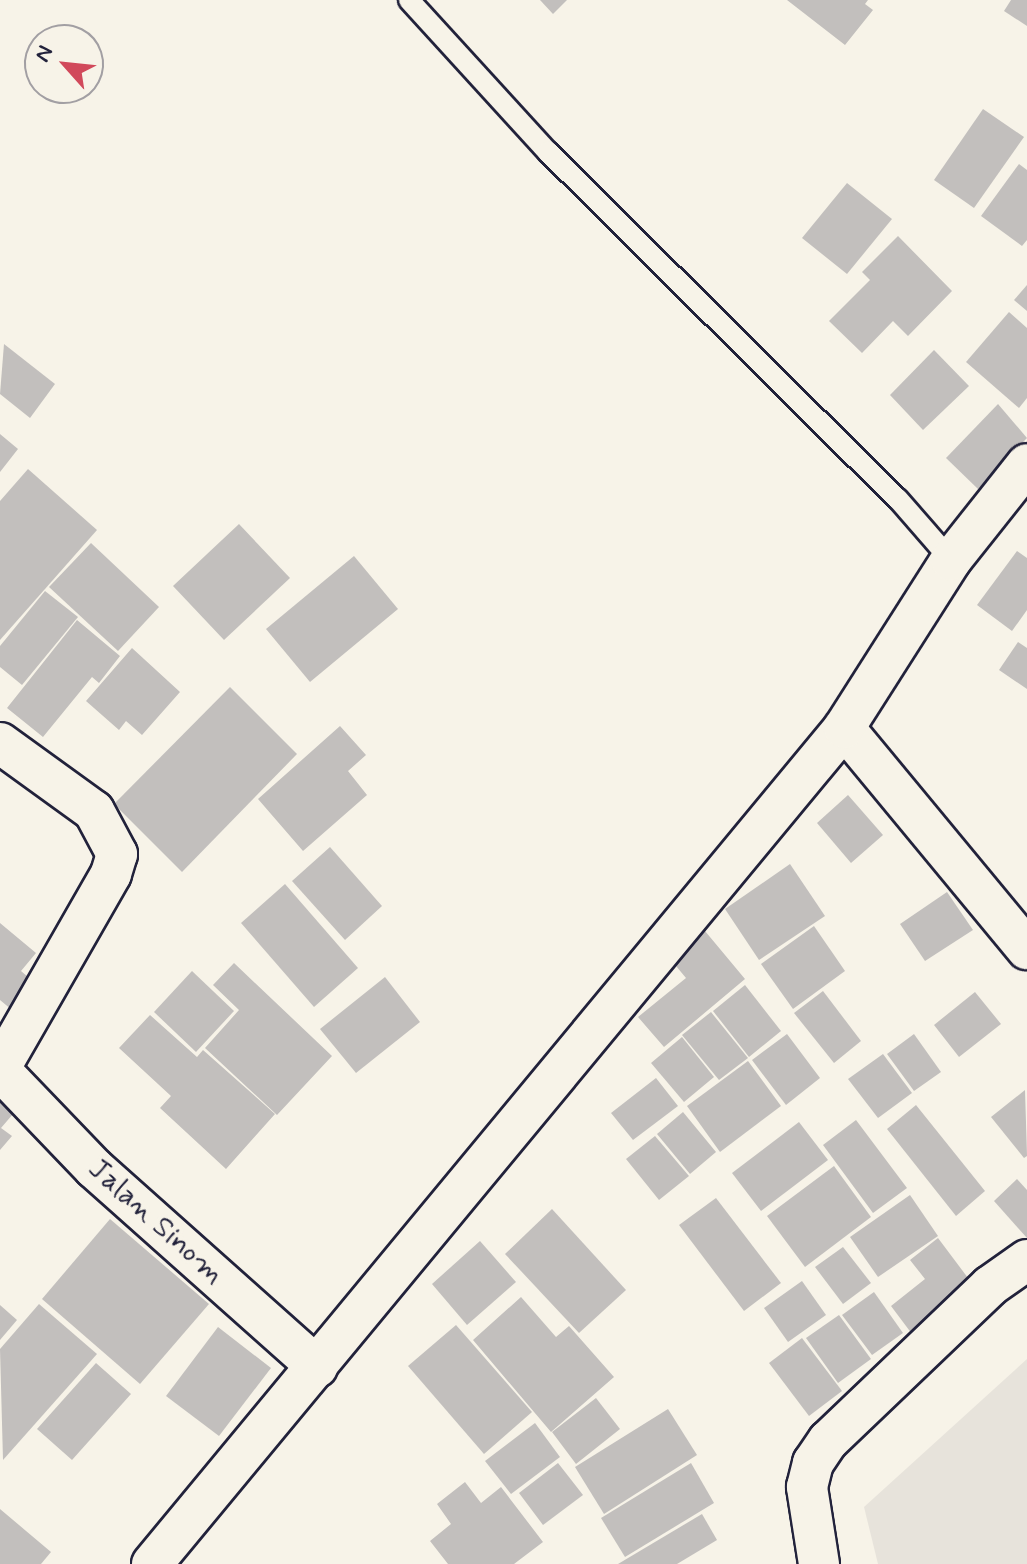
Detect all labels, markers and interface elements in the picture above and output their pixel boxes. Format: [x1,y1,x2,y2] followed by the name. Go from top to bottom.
[24,24,104,104] north arrow
[29,41,60,67] text: N
[81,1152,231,1292] street label: Jalan Sinom

